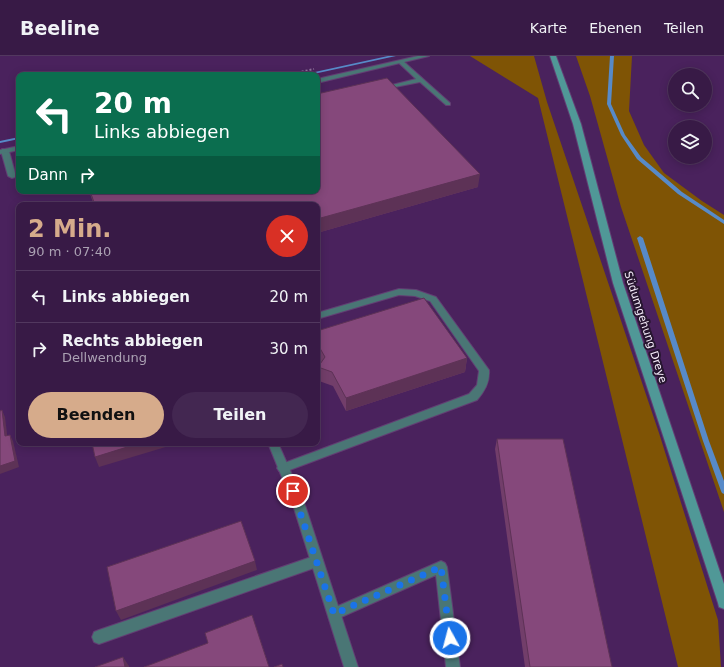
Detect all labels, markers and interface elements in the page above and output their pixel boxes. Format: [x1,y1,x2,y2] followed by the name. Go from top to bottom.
[20,17,100,39] text: Beeline
[530,20,567,36] text: Karte
[589,20,642,36] text: Ebenen
[664,20,704,36] text: Teilen
[668,68,712,164] map controls
[668,68,712,112] button: search
[94,87,172,120] text: 20 m
[28,88,80,140] icon: left
[668,120,712,164] button: layers
[94,121,230,142] text: Links abbiegen
[76,164,98,186] icon: right
[28,166,68,184] text: Dann
[28,215,111,243] text: 2 Min.
[266,215,308,257] button: close
[28,244,111,259] text: 90 m · 07:40
[621,270,670,385] street label: Südumgehung Dreye
[28,286,50,308] icon: left
[62,288,190,306] text: Links abbiegen
[270,288,308,306] text: 20 m
[62,332,203,350] text: Rechts abbiegen
[28,338,50,360] icon: right
[270,340,308,358] text: 30 m
[62,350,147,365] text: Dellwendung
[28,392,164,438] button: Beenden
[172,392,308,438] button: Teilen
[276,474,310,508] pin
[282,480,304,502] icon: arrive
[429,617,471,659] position arrow

